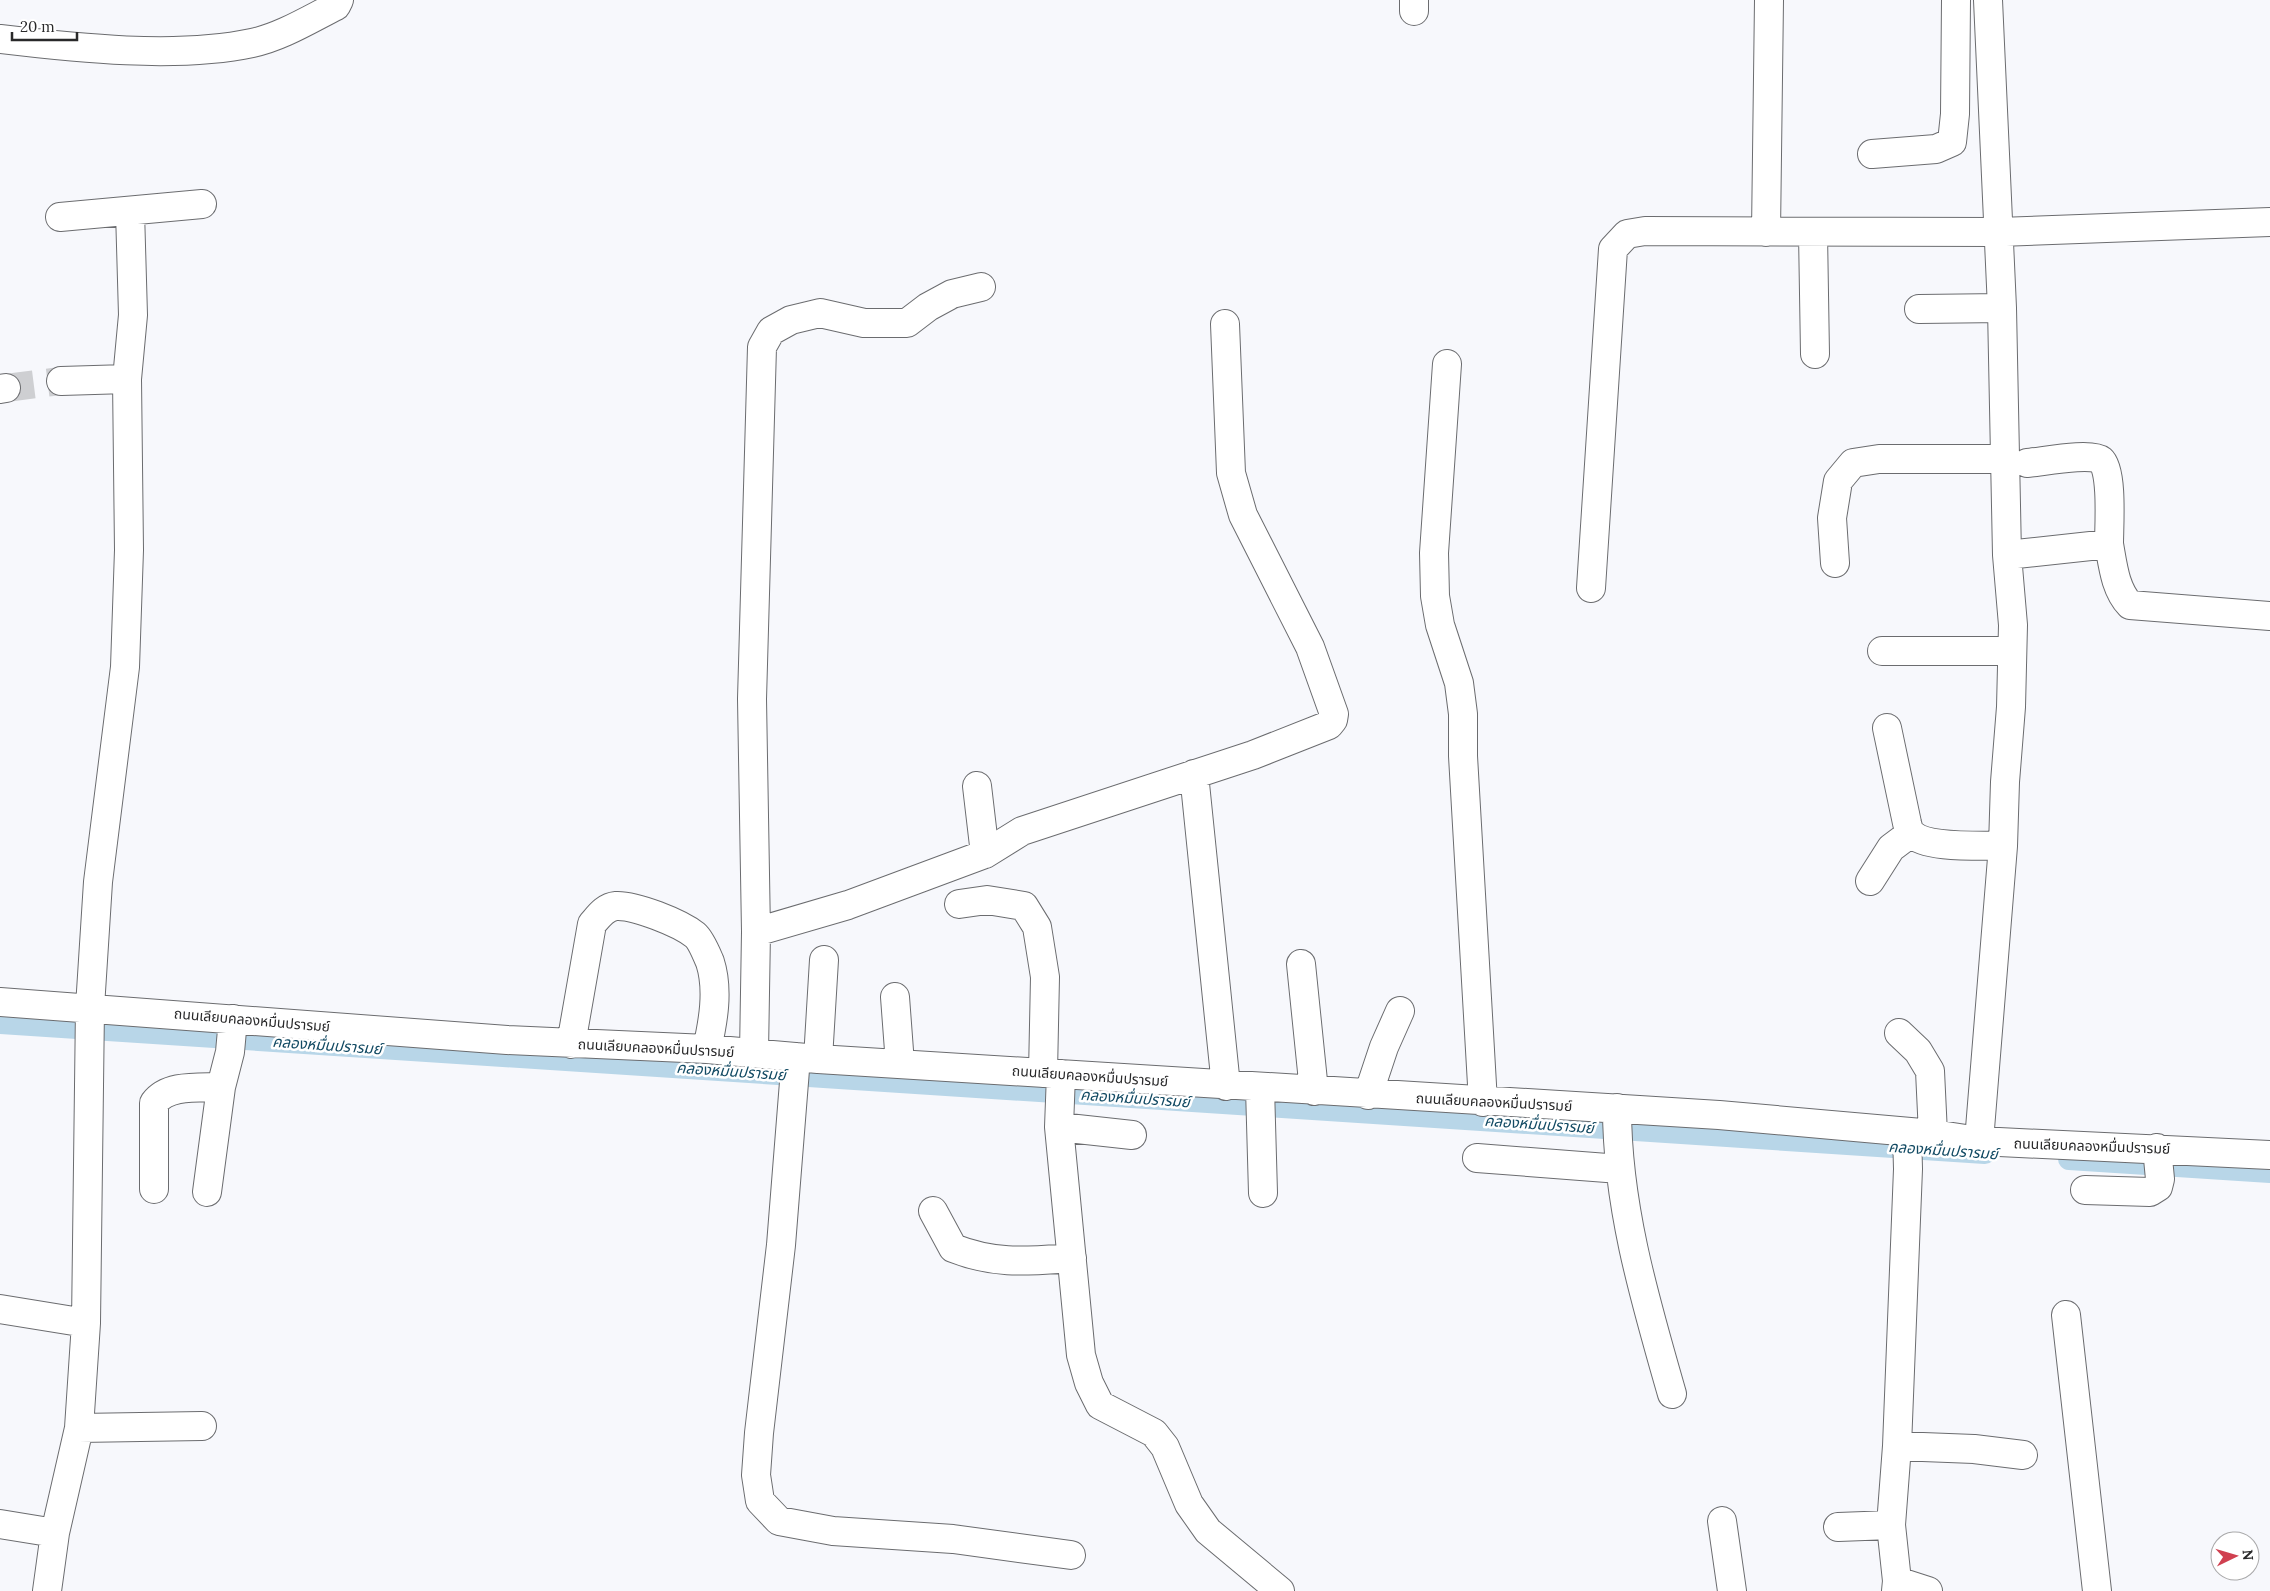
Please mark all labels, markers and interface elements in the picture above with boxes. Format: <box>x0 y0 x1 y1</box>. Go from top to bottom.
scale bar <box>12 10 78 42</box>
text: 20 m <box>20 17 55 36</box>
street label: ถนนเลียบคลองหมื่นปรารมย์ <box>173 1003 331 1036</box>
water label: คลองหมื่นปรารมย์ <box>272 1031 385 1059</box>
street label: ถนนเลียบคลองหมื่นปรารมย์ <box>577 1034 735 1061</box>
water label: คลองหมื่นปรารมย์ <box>676 1057 789 1085</box>
street label: ถนนเลียบคลองหมื่นปรารมย์ <box>1011 1061 1169 1090</box>
water label: คลองหมื่นปรารมย์ <box>1080 1084 1193 1112</box>
street label: ถนนเลียบคลองหมื่นปรารมย์ <box>1415 1088 1573 1115</box>
water label: คลองหมื่นปรารมย์ <box>1484 1110 1597 1138</box>
street label: ถนนเลียบคลองหมื่นปรารมย์ <box>2013 1133 2171 1158</box>
water label: คลองหมื่นปรารมย์ <box>1888 1136 2001 1164</box>
north arrow <box>2210 1531 2260 1581</box>
text: N <box>2239 1549 2257 1561</box>

